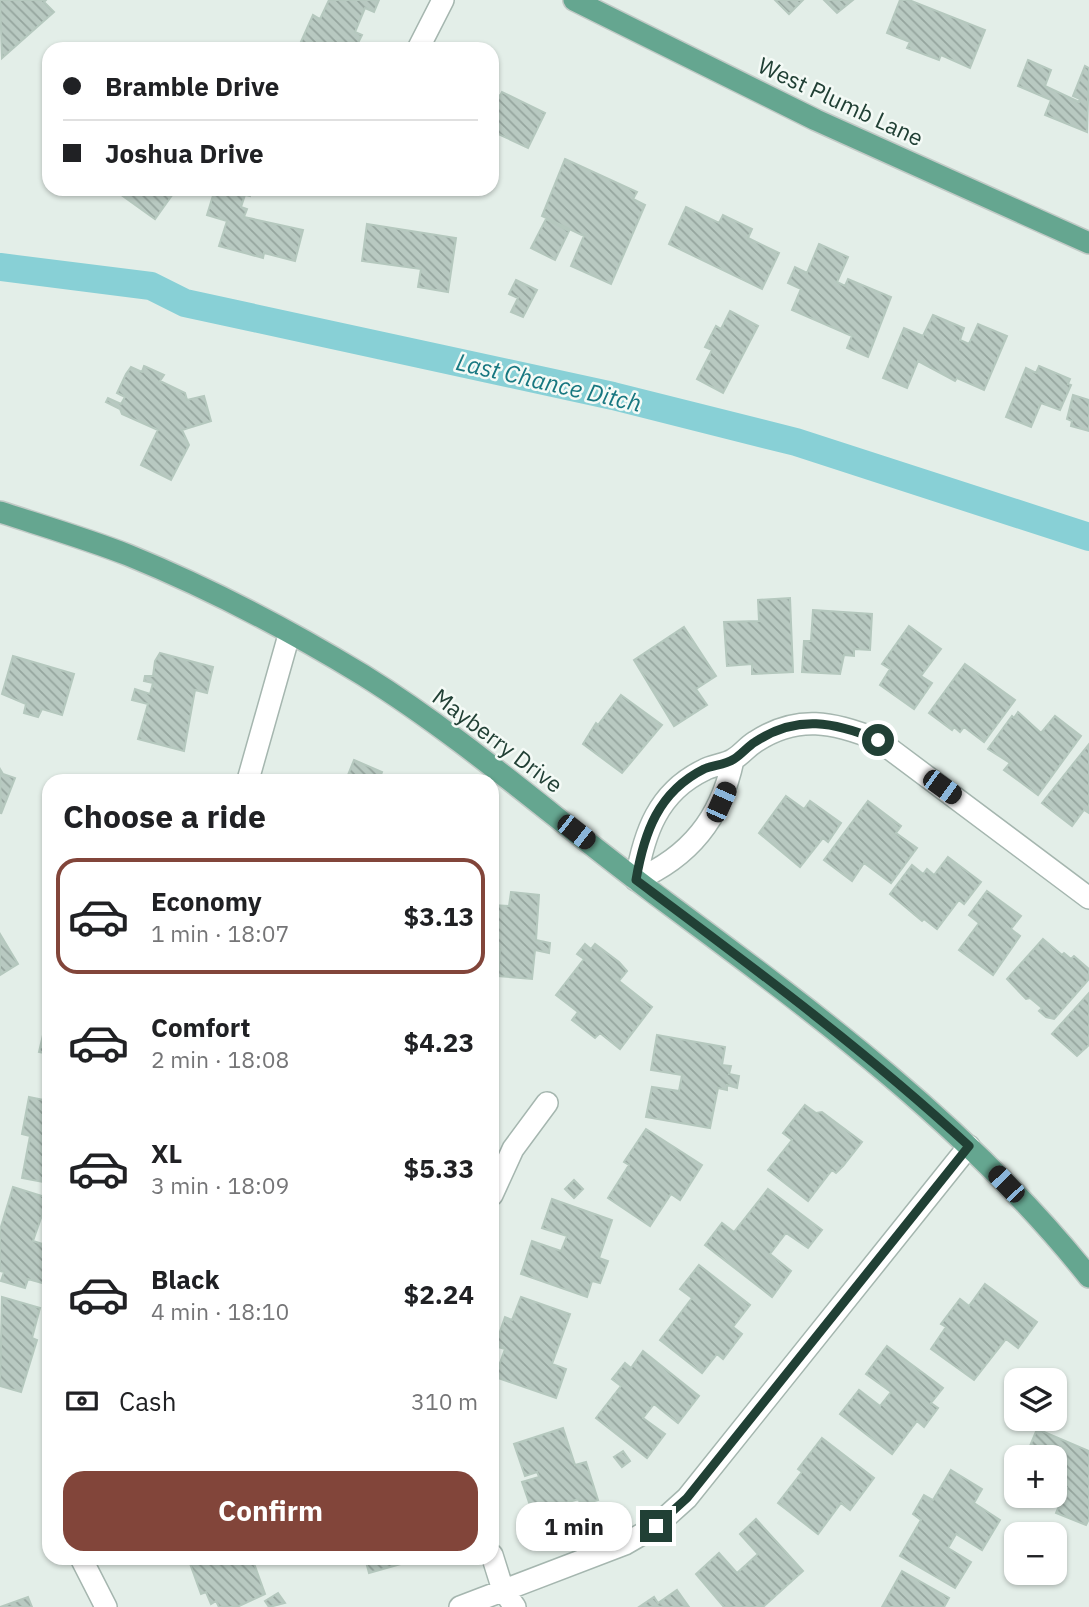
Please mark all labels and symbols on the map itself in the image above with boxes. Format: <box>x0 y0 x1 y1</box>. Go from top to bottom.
street label: West Plumb Lane <box>754 50 928 152</box>
water label: Last Chance Ditch <box>453 345 645 419</box>
street label: Mayberry Drive <box>427 681 569 799</box>
route start <box>862 724 894 756</box>
car <box>919 766 966 808</box>
car <box>703 779 740 825</box>
car <box>553 811 600 853</box>
car <box>984 1162 1029 1206</box>
callout: 1 min <box>516 1502 632 1550</box>
route end <box>640 1510 672 1542</box>

